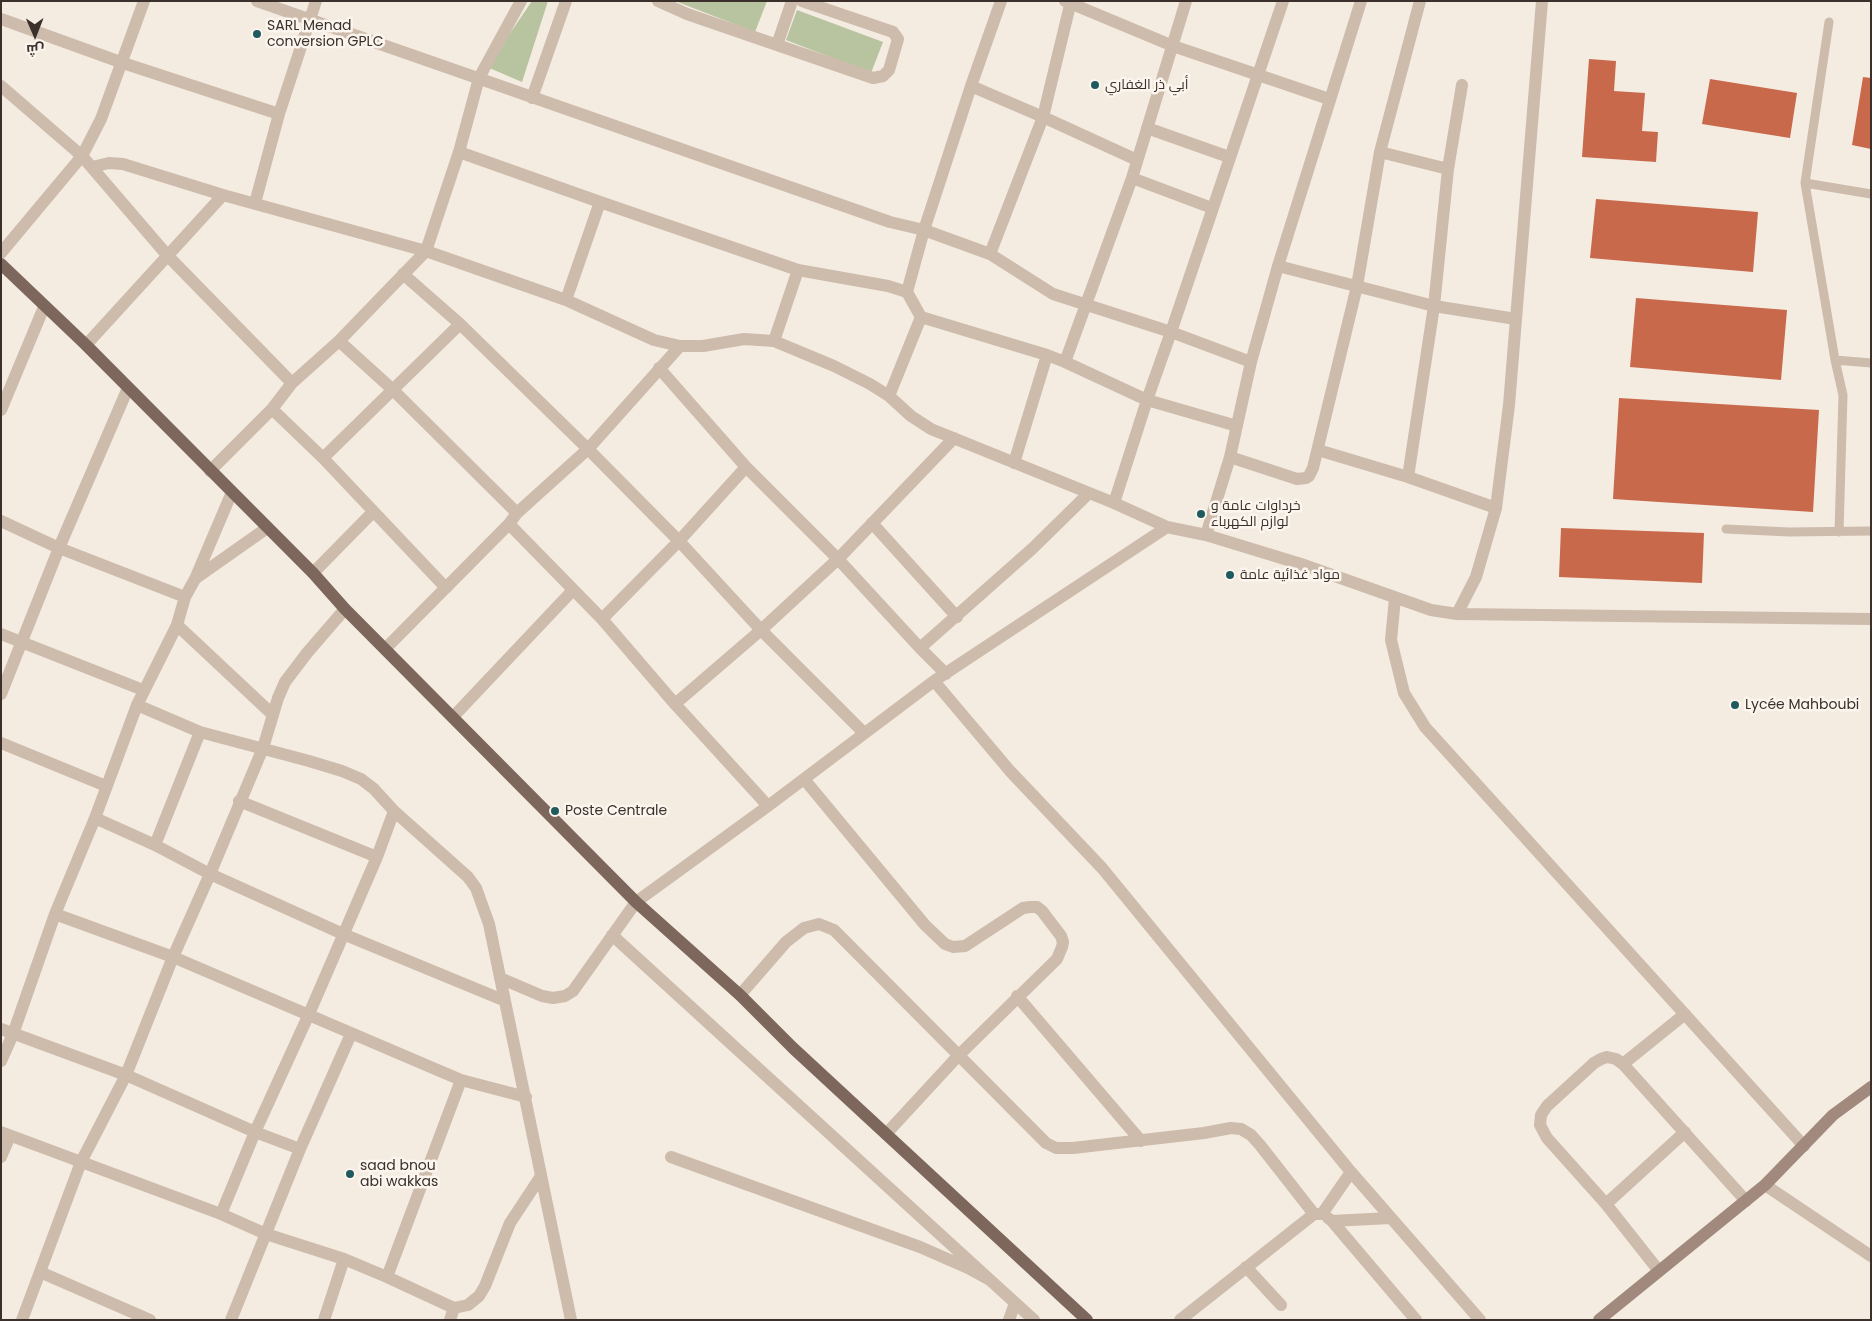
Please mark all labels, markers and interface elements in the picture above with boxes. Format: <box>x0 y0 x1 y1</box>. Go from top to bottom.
north arrow <box>10 10 60 60</box>
place label: SARL Menad conversion GPLC <box>267 18 383 50</box>
marker: SARL Menad conversion GPLC <box>251 28 263 40</box>
text: ش <box>26 40 44 60</box>
place label: أبي ذر الغفاري <box>1105 77 1189 93</box>
marker: أبي ذر الغفاري <box>1089 79 1101 91</box>
place label: خرداوات عامة و لوازم الكهرباء <box>1211 498 1301 530</box>
marker: خرداوات عامة و لوازم الكهرباء <box>1195 508 1207 520</box>
place label: مواد غذائية عامة <box>1240 567 1340 583</box>
marker: مواد غذائية عامة <box>1224 569 1236 581</box>
place label: Lycée Mahboubi <box>1745 697 1859 713</box>
marker: Lycée Mahboubi <box>1729 699 1741 711</box>
place label: Poste Centrale <box>565 803 667 819</box>
marker: Poste Centrale <box>549 805 561 817</box>
place label: saad bnou abi wakkas <box>360 1158 438 1190</box>
marker: saad bnou abi wakkas <box>344 1168 356 1180</box>

